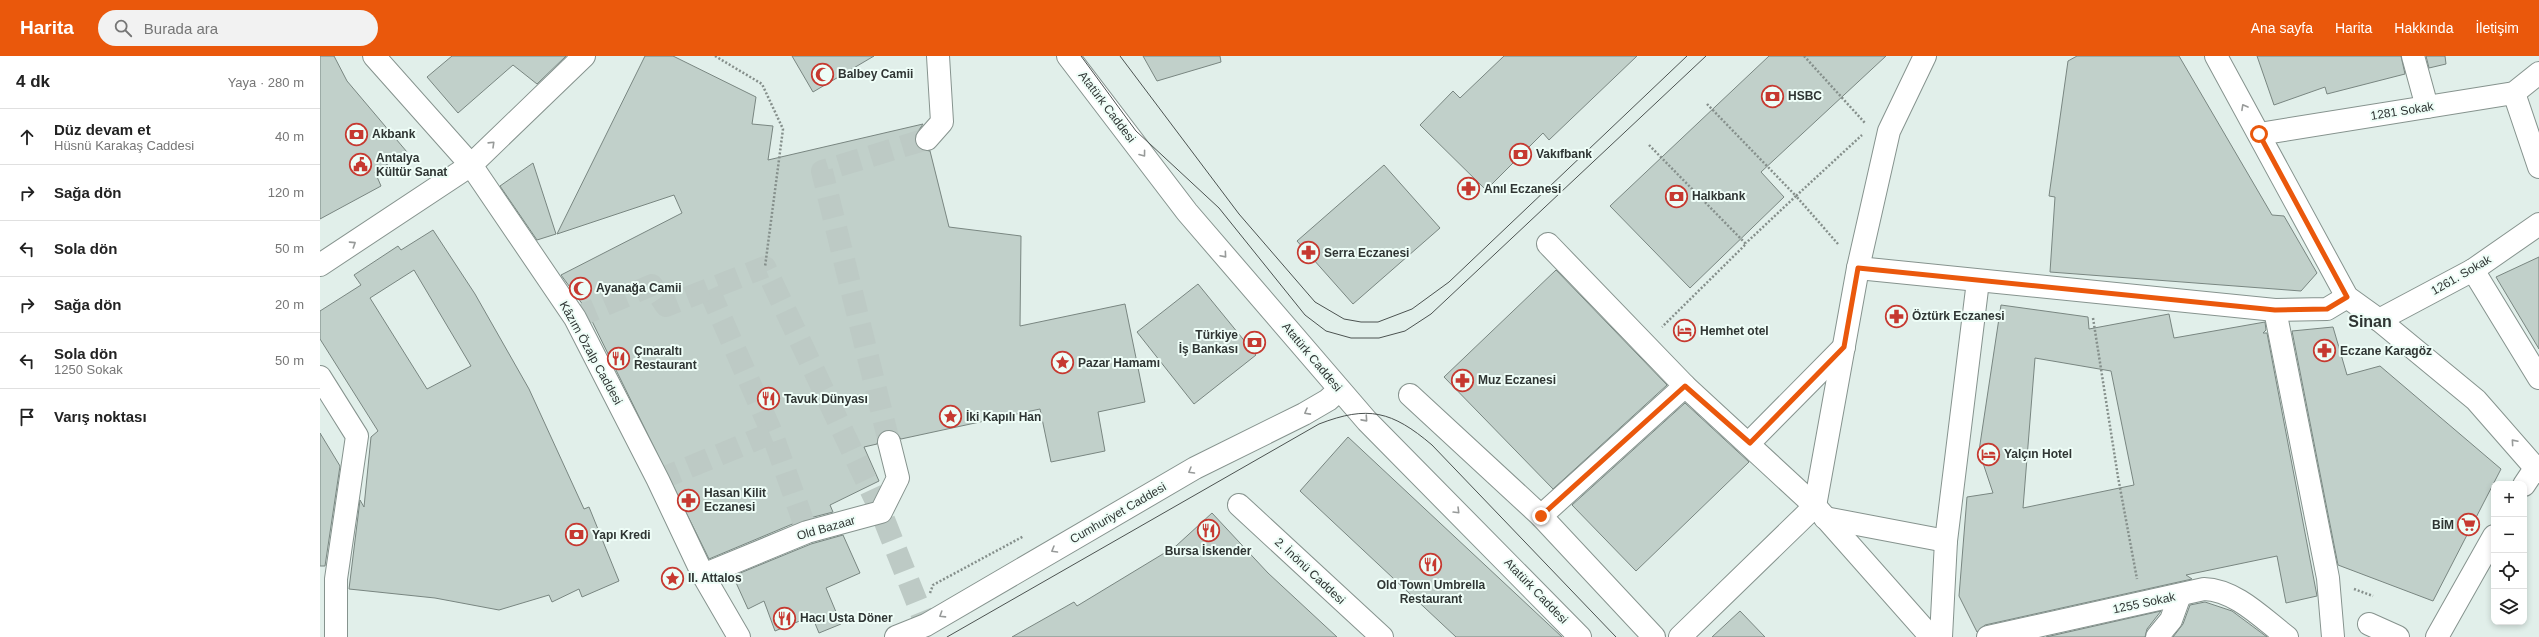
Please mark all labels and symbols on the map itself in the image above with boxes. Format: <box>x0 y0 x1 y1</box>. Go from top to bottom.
mosque icon: Balbey Camii <box>810 61 836 87</box>
place label: Balbey Camii <box>838 67 913 81</box>
street label: Atatürk Caddesi <box>1076 69 1138 145</box>
bank icon: HSBC <box>1760 83 1786 109</box>
place label: HSBC <box>1788 89 1822 103</box>
street label: 1281 Sokak <box>2370 99 2435 123</box>
one-way arrow <box>2242 104 2249 111</box>
bank icon: Akbank <box>344 121 370 147</box>
route start <box>2250 125 2268 143</box>
place label: Akbank <box>372 127 416 141</box>
bank icon: Vakıfbank <box>1507 141 1533 167</box>
one-way arrow <box>488 142 495 149</box>
place label: Vakıfbank <box>1536 147 1592 161</box>
one-way arrow <box>1138 149 1145 156</box>
place label: Antalya Kültür Sanat <box>376 151 447 179</box>
public building icon: Antalya Kültür Sanat <box>347 152 373 178</box>
pharmacy icon: Anıl Eczanesi <box>1456 176 1482 202</box>
place label: Anıl Eczanesi <box>1484 182 1561 196</box>
bank icon: Halkbank <box>1664 183 1690 209</box>
place label: Halkbank <box>1692 189 1746 203</box>
pharmacy icon: Serra Eczanesi <box>1295 240 1321 266</box>
one-way arrow <box>348 242 355 249</box>
place label: Serra Eczanesi <box>1324 246 1409 260</box>
one-way arrow <box>1220 250 1227 258</box>
street label: 1261. Sokak <box>2429 252 2494 298</box>
mosque icon: Ayanağa Camii <box>567 275 593 301</box>
place label: Ayanağa Camii <box>596 281 682 295</box>
street label: Kâzım Özalp Caddesi <box>557 299 625 407</box>
pharmacy icon: Öztürk Eczanesi <box>1884 303 1910 329</box>
place label: Öztürk Eczanesi <box>1912 308 2005 323</box>
district label: Sinan <box>2348 313 2392 330</box>
hotel icon: Hemhet otel <box>1671 318 1697 344</box>
street label: Atatürk Caddesi <box>1279 320 1345 394</box>
place label: Hemhet otel <box>1700 324 1769 338</box>
place label: Türkiye İş Bankası <box>1179 328 1238 356</box>
bank icon: Türkiye İş Bankası <box>1241 329 1267 355</box>
pharmacy icon: Eczane Karagöz <box>2311 338 2337 364</box>
place label: Çınaraltı Restaurant <box>634 344 697 372</box>
place label: Eczane Karagöz <box>2340 344 2432 358</box>
restaurant icon: Çınaraltı Restaurant <box>605 345 631 371</box>
place icon: Pazar Hamamı <box>1049 350 1075 376</box>
place label: Pazar Hamamı <box>1078 356 1160 370</box>
pharmacy icon: Muz Eczanesi <box>1450 367 1476 393</box>
place label: Muz Eczanesi <box>1478 373 1556 387</box>
restaurant icon: Tavuk Dünyası <box>756 386 782 412</box>
place label: Tavuk Dünyası <box>784 392 868 406</box>
place icon: İki Kapılı Han <box>938 404 964 430</box>
one-way arrow <box>1304 407 1311 414</box>
place label: İki Kapılı Han <box>966 409 1041 424</box>
one-way arrow <box>1361 415 1368 422</box>
one-way arrow <box>2511 440 2518 447</box>
hotel icon: Yalçın Hotel <box>1975 441 2001 467</box>
place label: Yalçın Hotel <box>2004 447 2072 461</box>
one-way arrow <box>1188 466 1195 473</box>
street label: Cumhuriyet Caddesi <box>1067 480 1169 546</box>
place label: Hasan Kilit Eczanesi <box>704 486 766 514</box>
pharmacy icon: Hasan Kilit Eczanesi <box>676 487 702 513</box>
one-way arrow <box>1452 506 1460 514</box>
route end <box>1532 507 1550 525</box>
supermarket icon: BİM <box>2456 512 2482 538</box>
street label: Old Bazaar <box>795 513 857 543</box>
restaurant icon: Bursa İskender <box>1195 517 1221 543</box>
place label: BİM <box>2432 517 2454 532</box>
bank icon: Yapı Kredi <box>563 522 589 548</box>
place label: Yapı Kredi <box>592 528 651 542</box>
street label: 2. İnönü Caddesi <box>1272 535 1348 607</box>
place label: Bursa İskender <box>1165 543 1252 558</box>
one-way arrow <box>1051 546 1058 553</box>
restaurant icon: Old Town Umbrella Restaurant <box>1418 551 1444 577</box>
street label: Atatürk Caddesi <box>1501 555 1571 627</box>
place icon: II. Attalos <box>660 565 686 591</box>
place label: II. Attalos <box>688 571 742 585</box>
place label: Old Town Umbrella Restaurant <box>1377 578 1486 606</box>
street label: 1255 Sokak <box>2112 589 2177 616</box>
restaurant icon: Hacı Usta Döner <box>772 605 798 631</box>
place label: Hacı Usta Döner <box>800 611 893 625</box>
one-way arrow <box>939 611 946 618</box>

